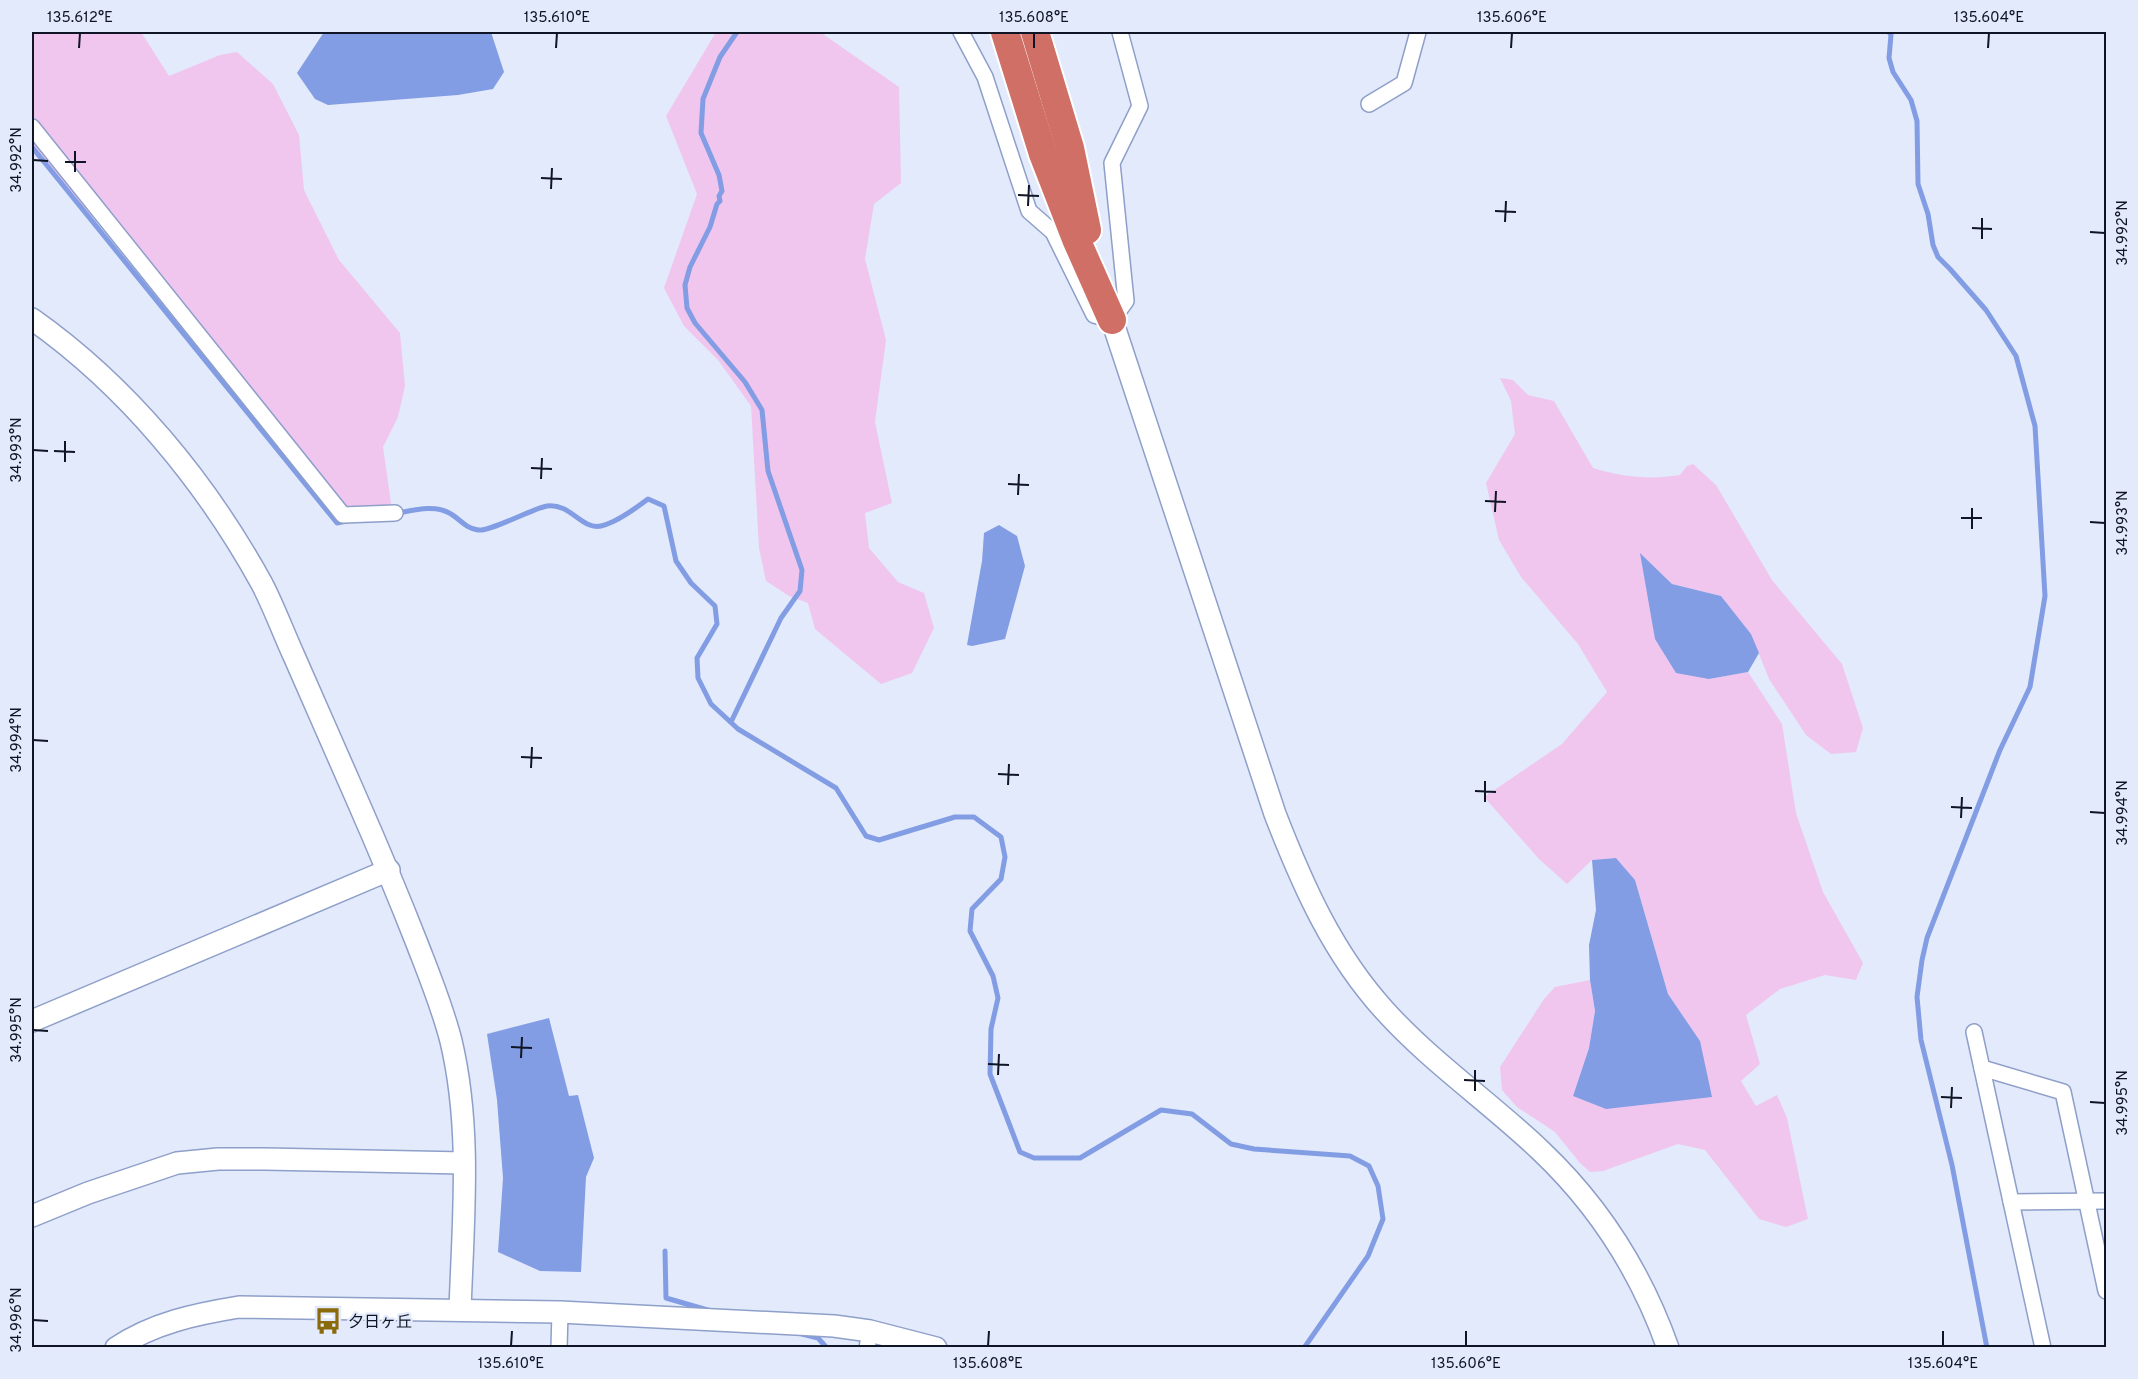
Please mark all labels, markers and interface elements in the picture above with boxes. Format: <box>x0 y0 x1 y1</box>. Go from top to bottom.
text: 135.612°E <box>47 9 113 28</box>
text: 135.610°E <box>524 9 590 28</box>
text: 135.608°E <box>999 9 1069 28</box>
text: 135.606°E <box>1477 9 1547 28</box>
text: 135.604°E <box>1954 9 2024 28</box>
text: 34.992°N <box>8 127 27 193</box>
text: 34.992°N <box>2114 200 2133 266</box>
text: 34.993°N <box>8 417 27 483</box>
text: 34.993°N <box>2114 490 2133 556</box>
text: 34.994°N <box>8 707 27 773</box>
text: 34.994°N <box>2114 780 2133 846</box>
text: 34.995°N <box>8 997 27 1063</box>
text: 34.995°N <box>2114 1070 2133 1136</box>
text: 34.996°N <box>8 1287 27 1353</box>
bus stop icon: 夕日ヶ丘 <box>313 1306 343 1336</box>
place label: 夕日ヶ丘 <box>348 1313 412 1333</box>
text: 135.610°E <box>478 1355 544 1374</box>
text: 135.608°E <box>953 1355 1023 1374</box>
text: 135.606°E <box>1431 1355 1501 1374</box>
text: 135.604°E <box>1908 1355 1978 1374</box>

